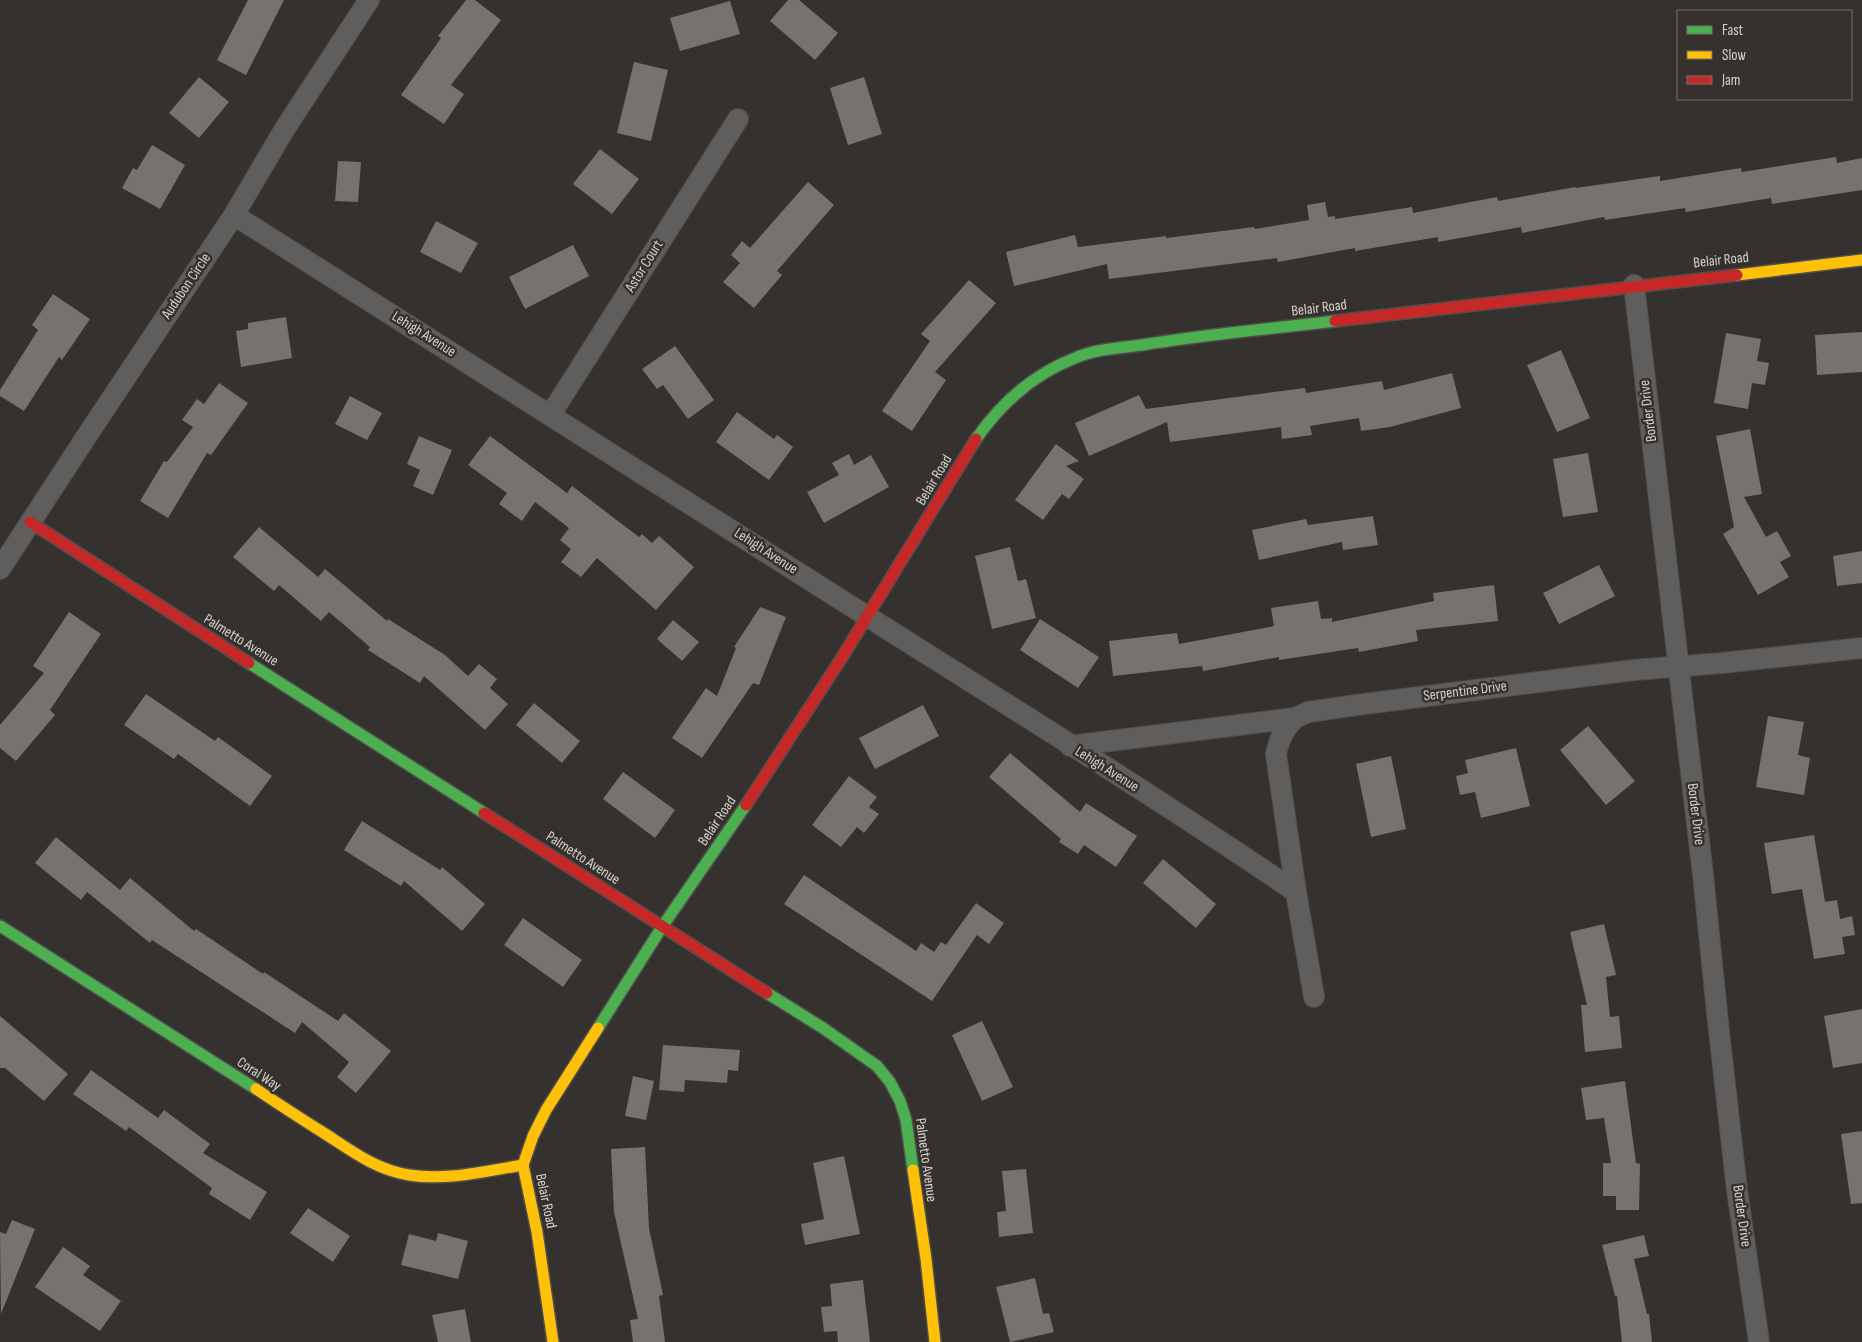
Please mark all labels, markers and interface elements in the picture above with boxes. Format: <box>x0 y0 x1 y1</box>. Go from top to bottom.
legend <box>1677 10 1852 100</box>
text: Fast <box>1722 21 1744 40</box>
text: Slow <box>1722 46 1746 65</box>
text: Jam <box>1721 71 1740 90</box>
street label: Astor Court <box>620 236 668 296</box>
street label: Belair Road <box>1692 248 1750 272</box>
street label: Audubon Circle <box>156 249 215 323</box>
street label: Belair Road <box>1290 295 1348 321</box>
street label: Lehigh Avenue <box>388 307 460 361</box>
street label: Border Drive <box>1635 379 1661 443</box>
street label: Belair Road <box>912 451 956 509</box>
street label: Lehigh Avenue <box>731 523 801 579</box>
street label: Palmetto Avenue <box>200 610 282 670</box>
street label: Serpentine Drive <box>1422 676 1508 706</box>
street label: Lehigh Avenue <box>1071 742 1143 796</box>
street label: Border Drive <box>1683 782 1709 846</box>
street label: Belair Road <box>694 793 740 849</box>
street label: Palmetto Avenue <box>542 827 624 889</box>
street label: Coral Way <box>233 1053 285 1095</box>
street label: Palmetto Avenue <box>911 1117 941 1203</box>
street label: Belair Road <box>531 1172 561 1230</box>
street label: Border Drive <box>1728 1184 1756 1248</box>

